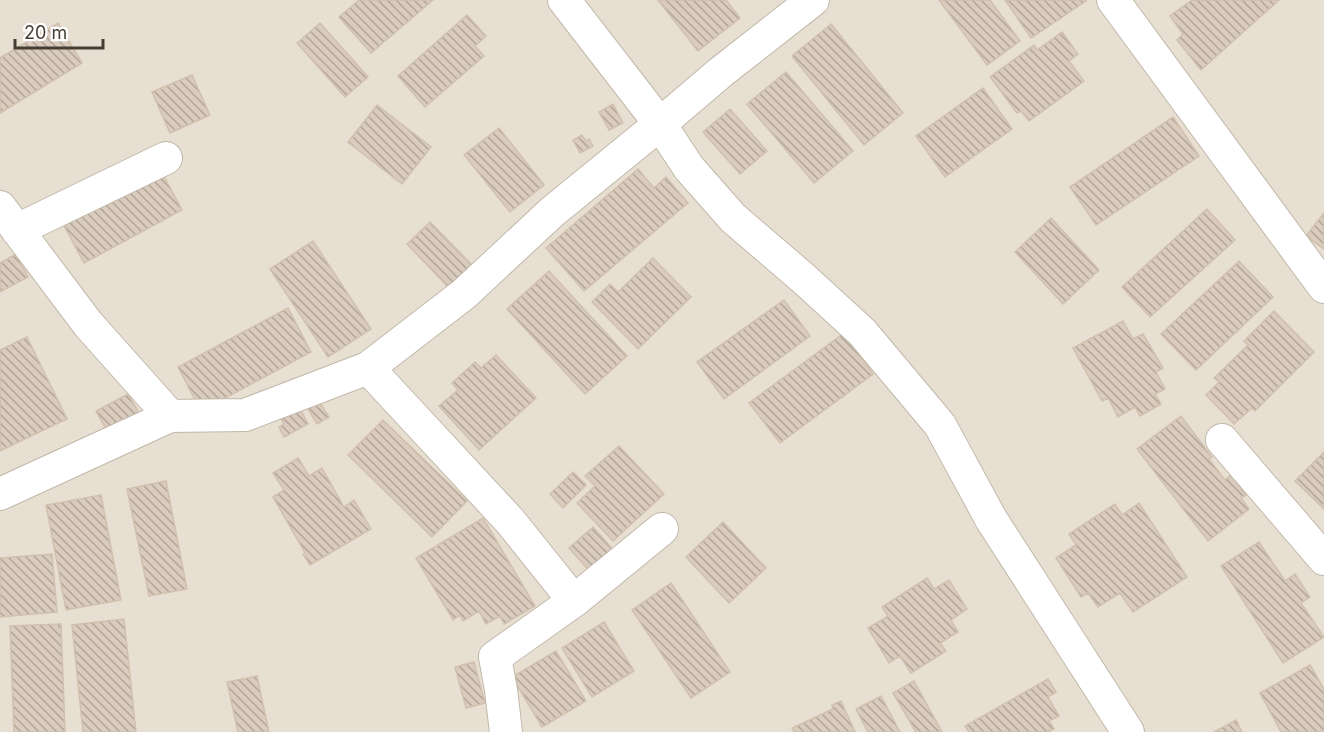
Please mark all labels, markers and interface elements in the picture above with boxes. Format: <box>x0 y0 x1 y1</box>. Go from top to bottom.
scale bar <box>15 12 104 50</box>
text: 20 m <box>24 22 67 43</box>

